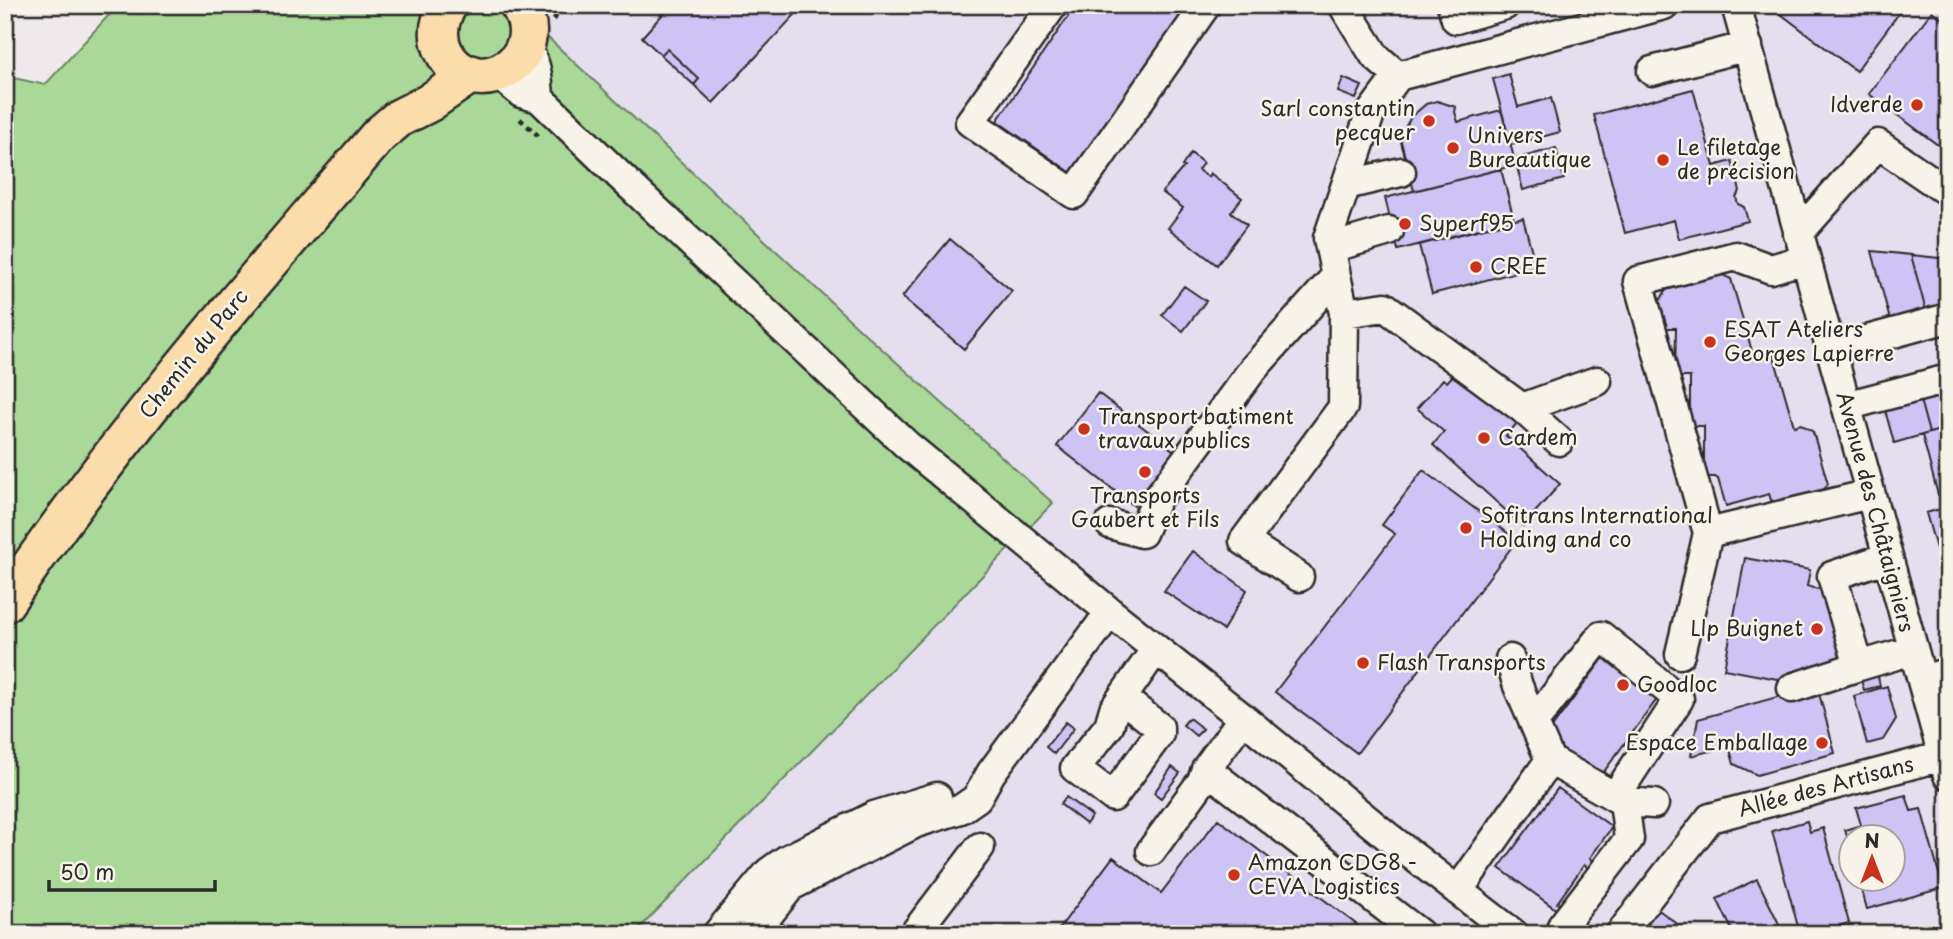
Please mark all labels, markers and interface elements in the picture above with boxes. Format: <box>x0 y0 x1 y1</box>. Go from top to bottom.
place label: Idverde <box>1830 87 1903 119</box>
place label: Sarl constantin pecquer <box>1260 91 1415 147</box>
marker: Idverde <box>1909 97 1925 113</box>
marker: Sarl constantin pecquer <box>1421 113 1437 129</box>
place label: Univers Bureautique <box>1467 118 1591 174</box>
place label: Le filetage de précision <box>1677 130 1795 186</box>
marker: Univers Bureautique <box>1445 140 1461 156</box>
marker: Le filetage de précision <box>1655 152 1671 168</box>
place label: Syperf95 <box>1419 206 1514 238</box>
marker: Syperf95 <box>1397 216 1413 232</box>
place label: CREE <box>1490 249 1548 281</box>
marker: CREE <box>1468 259 1484 275</box>
street label: Chemin du Parc <box>130 281 255 425</box>
place label: ESAT Ateliers Georges Lapierre <box>1724 312 1894 368</box>
marker: ESAT Ateliers Georges Lapierre <box>1702 334 1718 350</box>
street label: Avenue des Châtaigniers <box>1829 388 1924 635</box>
place label: Transport batiment travaux publics <box>1098 399 1294 455</box>
place label: Cardem <box>1498 420 1578 452</box>
marker: Transport batiment travaux publics <box>1076 421 1092 437</box>
marker: Cardem <box>1476 430 1492 446</box>
marker: Transports Gaubert et Fils <box>1137 464 1153 480</box>
place label: Transports Gaubert et Fils <box>1071 478 1219 534</box>
place label: Sofitrans International Holding and co <box>1480 498 1713 554</box>
marker: Sofitrans International Holding and co <box>1458 520 1474 536</box>
place label: Llp Buignet <box>1690 611 1803 643</box>
marker: Llp Buignet <box>1809 621 1825 637</box>
place label: Flash Transports <box>1377 645 1546 677</box>
marker: Flash Transports <box>1355 655 1371 671</box>
place label: Goodloc <box>1637 667 1717 699</box>
marker: Goodloc <box>1615 677 1631 693</box>
place label: Espace Emballage <box>1625 725 1808 757</box>
marker: Espace Emballage <box>1814 735 1830 751</box>
street label: Allée des Artisans <box>1734 746 1917 824</box>
north arrow <box>1838 824 1908 894</box>
text: N <box>1864 826 1880 854</box>
place label: Amazon CDG8 - CEVA Logistics <box>1248 845 1417 901</box>
scale bar <box>49 848 215 892</box>
text: 50 m <box>60 855 114 887</box>
marker: Amazon CDG8 - CEVA Logistics <box>1226 867 1242 883</box>

